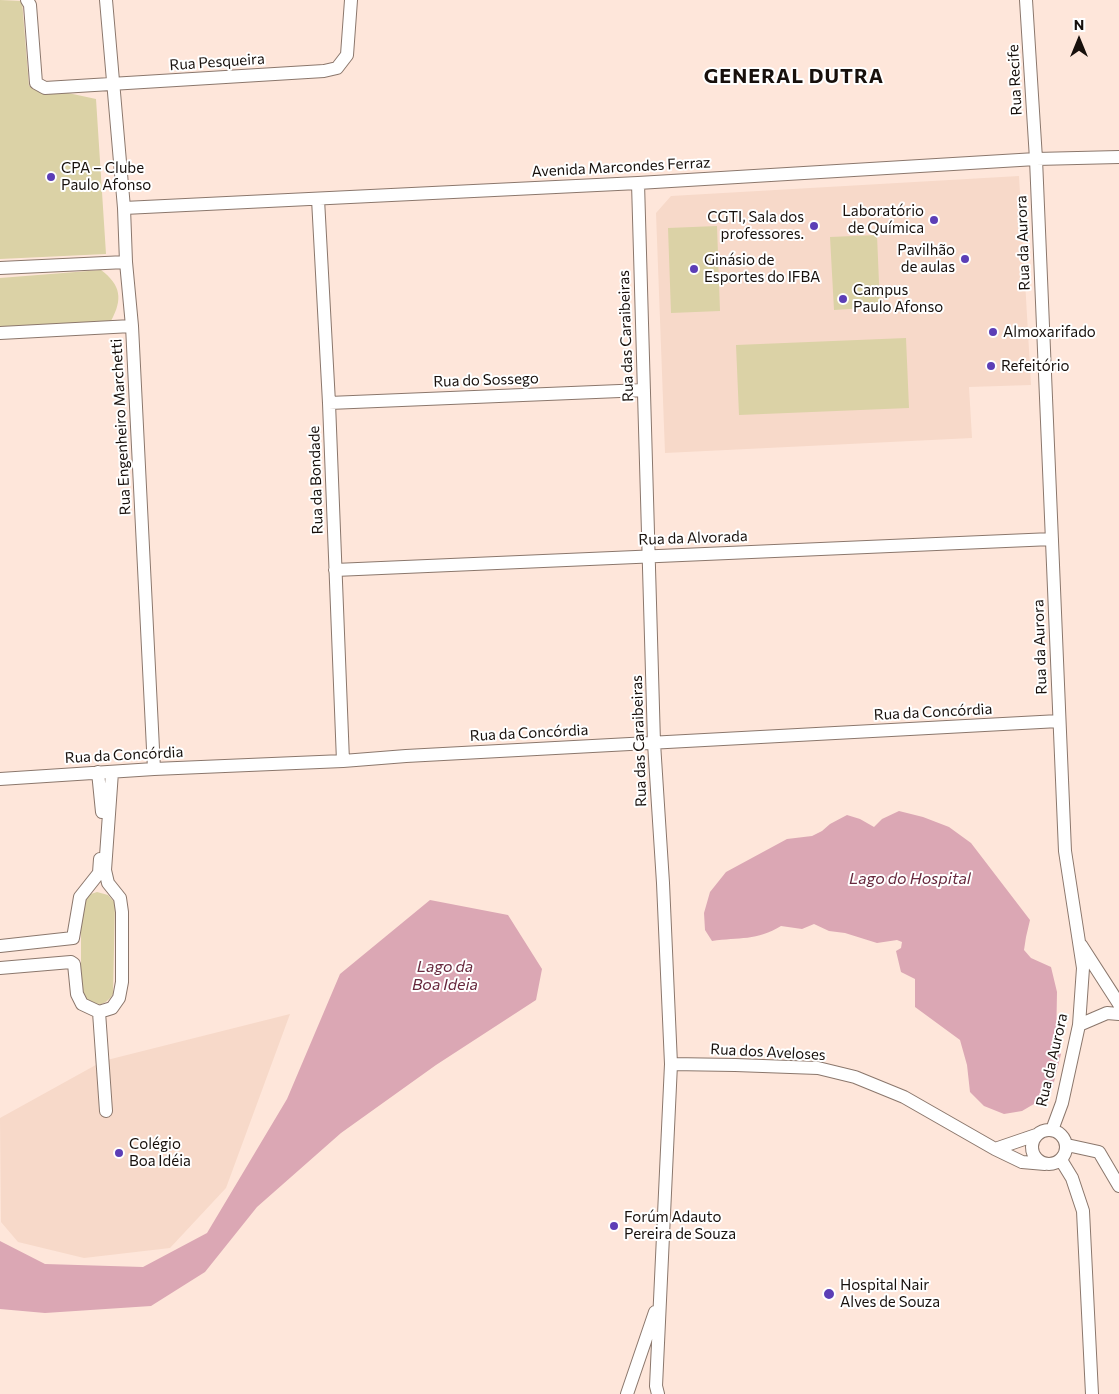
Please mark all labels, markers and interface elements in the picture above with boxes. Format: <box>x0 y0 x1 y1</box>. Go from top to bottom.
north arrow <box>1054 15 1104 65</box>
text: N <box>1074 16 1084 33</box>
street label: Rua Recife <box>1004 44 1026 116</box>
street label: Rua Pesqueira <box>169 50 265 74</box>
district label: GENERAL DUTRA <box>702 64 886 88</box>
street label: Avenida Marcondes Ferraz <box>531 153 711 181</box>
place label: CPA – Clube Paulo Afonso <box>61 159 151 194</box>
marker: CPA – Clube Paulo Afonso <box>45 171 57 183</box>
street label: Rua da Aurora <box>1012 195 1034 291</box>
place label: Laboratório de Química <box>842 202 924 237</box>
place label: CGTI, Sala dos professores. <box>707 208 804 243</box>
marker: Laboratório de Química <box>928 214 940 226</box>
marker: CGTI, Sala dos professores. <box>808 220 820 232</box>
place label: Pavilhão de aulas <box>897 241 955 276</box>
place label: Ginásio de Esportes do IFBA <box>704 251 820 286</box>
marker: Pavilhão de aulas <box>959 253 971 265</box>
marker: Ginásio de Esportes do IFBA <box>688 263 700 275</box>
street label: Rua das Caraibeiras <box>615 270 637 402</box>
place label: Campus Paulo Afonso <box>853 281 943 316</box>
marker: Campus Paulo Afonso <box>837 293 849 305</box>
place label: Almoxarifado <box>1003 323 1096 341</box>
marker: Almoxarifado <box>987 326 999 338</box>
street label: Rua Engenheiro Marchetti <box>107 338 135 516</box>
place label: Refeitório <box>1001 357 1070 375</box>
marker: Refeitório <box>985 360 997 372</box>
street label: Rua do Sossego <box>433 369 539 391</box>
street label: Rua da Bondade <box>305 425 327 535</box>
street label: Rua da Alvorada <box>638 527 748 549</box>
street label: Rua da Aurora <box>1029 599 1051 695</box>
street label: Rua das Caraibeiras <box>628 675 650 807</box>
street label: Rua da Concórdia <box>873 700 993 724</box>
street label: Rua da Concórdia <box>469 721 589 745</box>
street label: Rua da Concórdia <box>64 743 184 767</box>
water label: Lago do Hospital <box>849 869 971 889</box>
water label: Lago da Boa Ideia <box>412 957 478 995</box>
street label: Rua da Aurora <box>1033 1011 1071 1109</box>
street label: Rua dos Aveloses <box>710 1040 826 1064</box>
place label: Colégio Boa Idéia <box>129 1135 191 1170</box>
marker: Colégio Boa Idéia <box>113 1147 125 1159</box>
place label: Forúm Adauto Pereira de Souza <box>624 1208 736 1243</box>
marker: Forúm Adauto Pereira de Souza <box>608 1220 620 1232</box>
place label: Hospital Nair Alves de Souza <box>840 1276 940 1311</box>
marker: Hospital Nair Alves de Souza <box>822 1287 836 1301</box>

